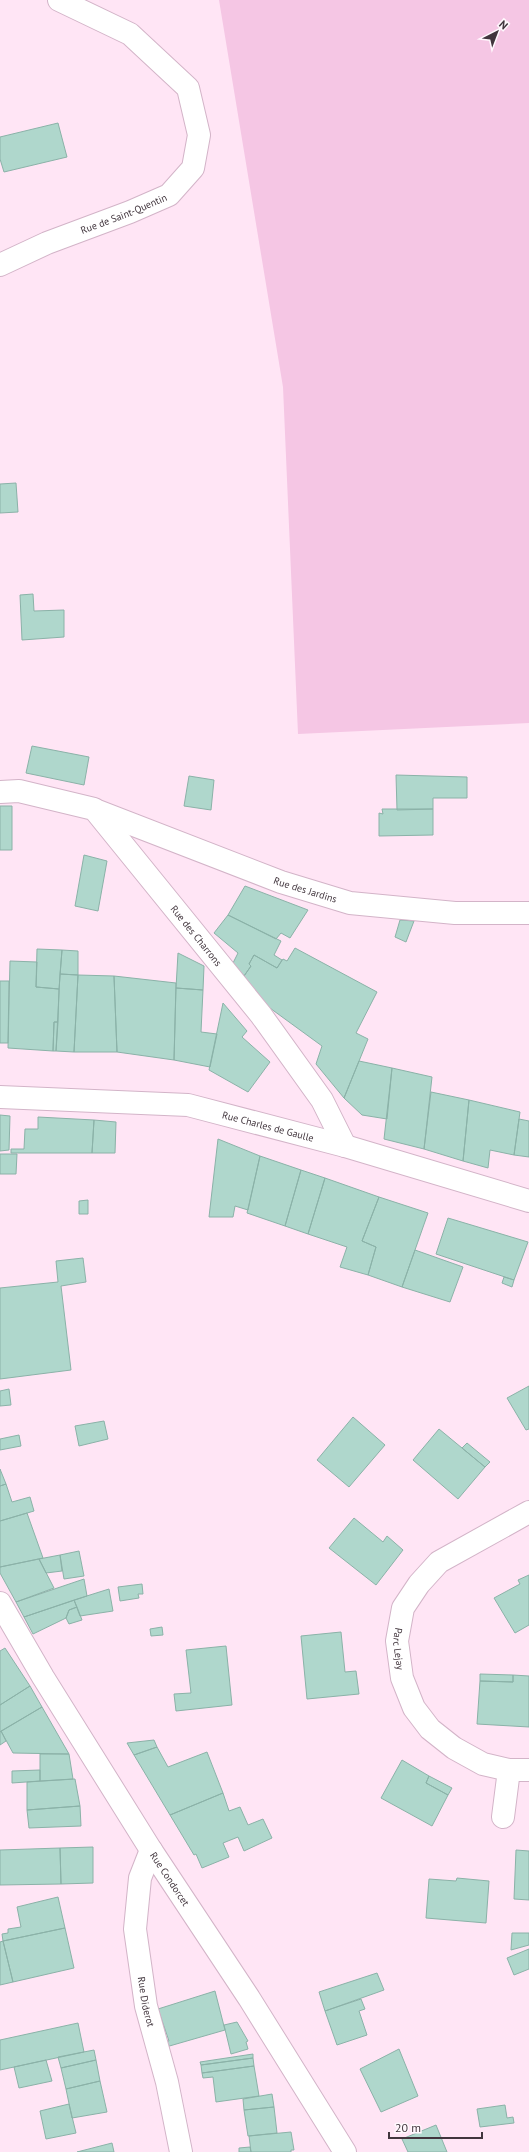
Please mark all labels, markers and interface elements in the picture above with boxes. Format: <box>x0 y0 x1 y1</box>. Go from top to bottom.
north arrow <box>477 12 517 52</box>
text: N <box>496 17 511 32</box>
street label: Rue de Saint-Quentin <box>79 190 169 236</box>
street label: Rue des Jardins <box>272 873 339 905</box>
street label: Rue des Charrons <box>168 902 225 969</box>
street label: Rue Charles de Gaulle <box>221 1108 315 1144</box>
street label: Parc Lejay <box>390 1627 407 1671</box>
street label: Rue Condorcet <box>147 1849 193 1909</box>
street label: Rue Diderot <box>135 1976 158 2029</box>
scale bar <box>389 2114 482 2140</box>
text: 20 m <box>395 2120 421 2135</box>

